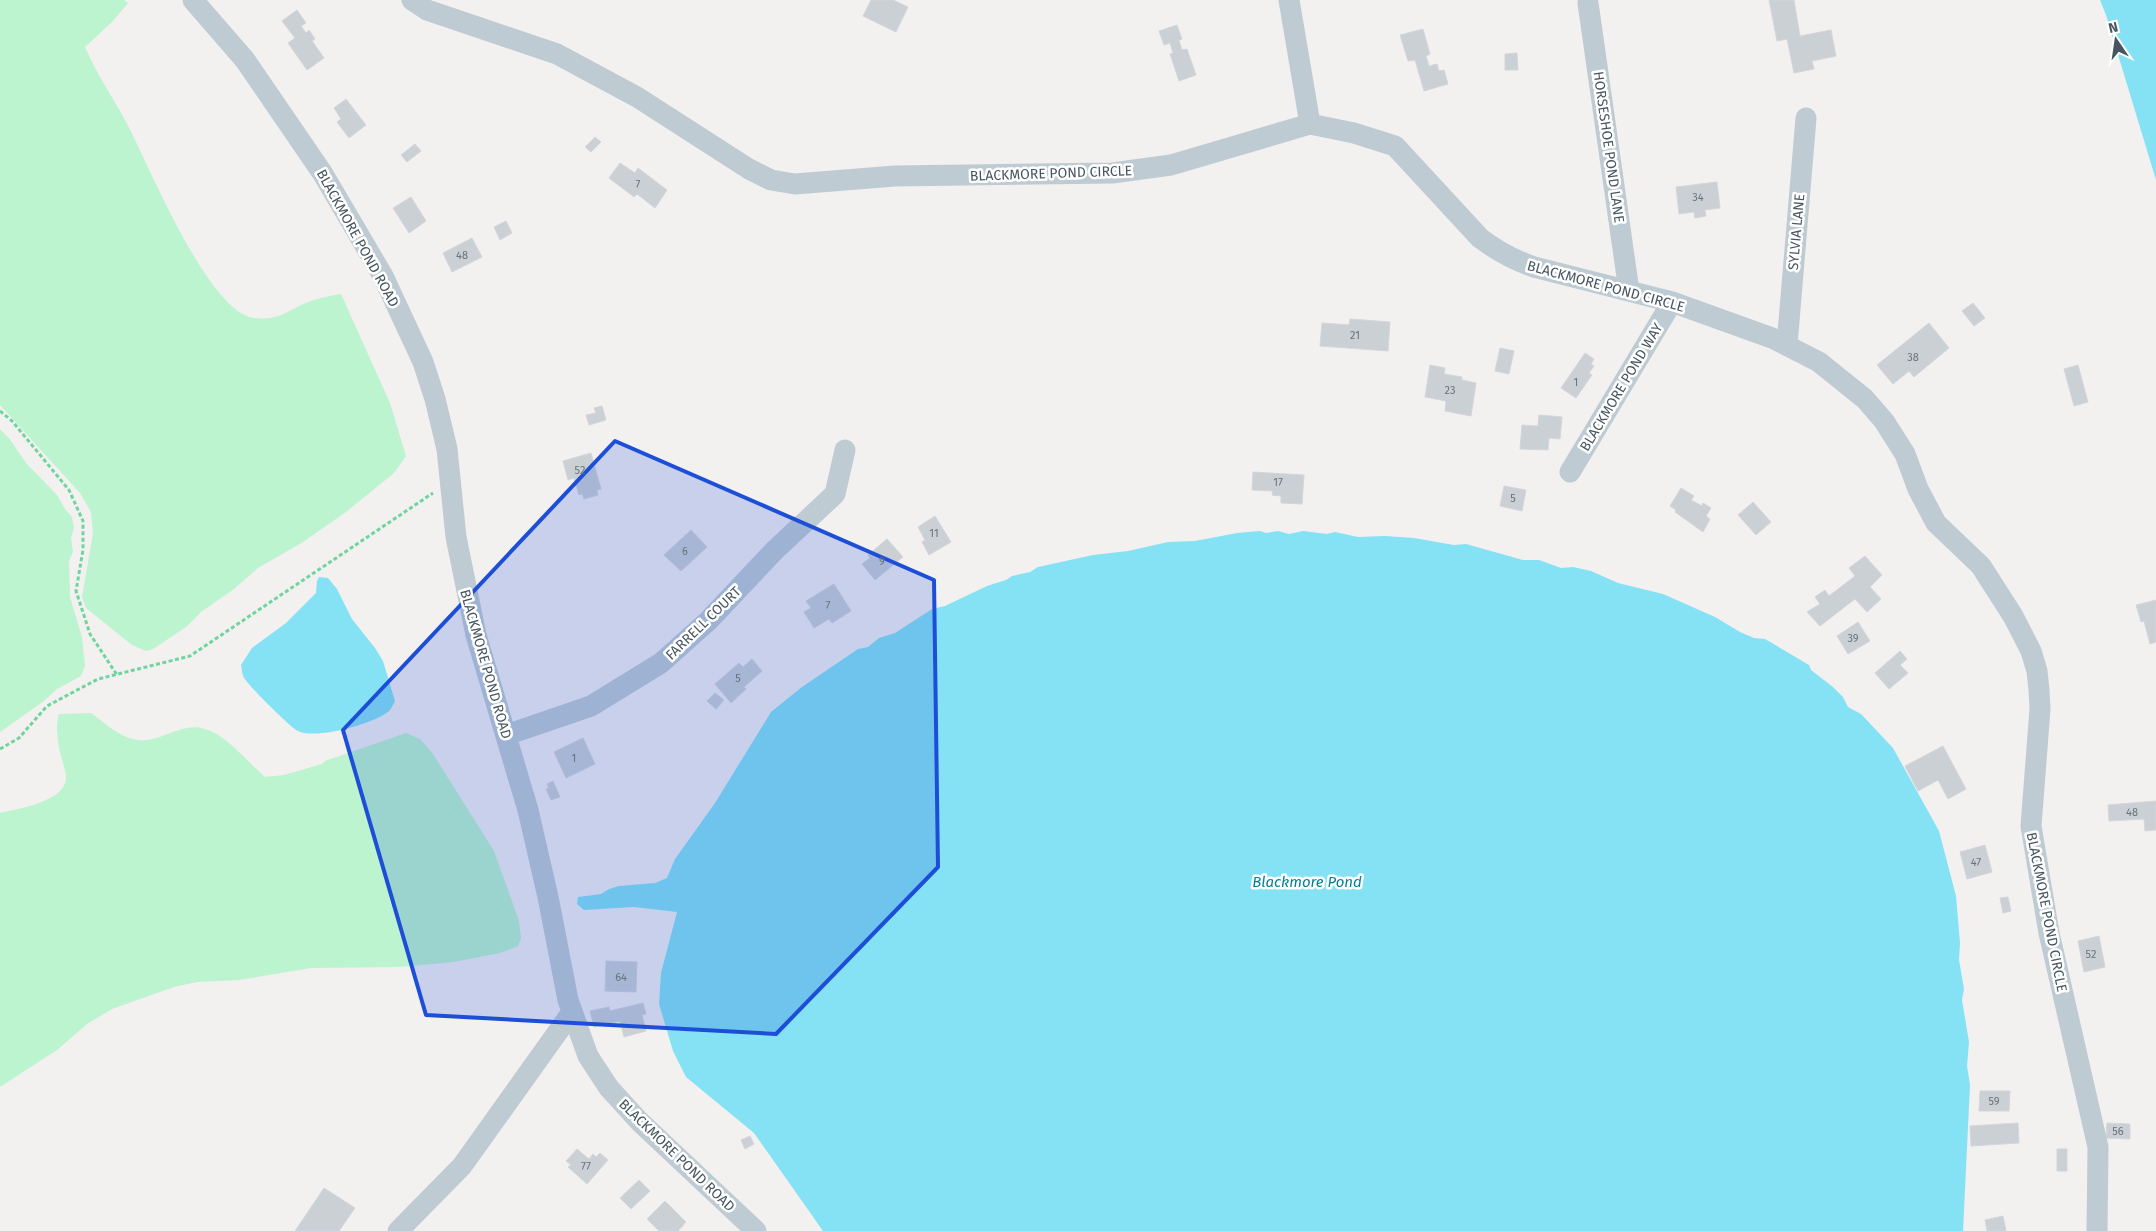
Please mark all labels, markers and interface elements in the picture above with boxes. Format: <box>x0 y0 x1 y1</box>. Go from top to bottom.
north arrow <box>2091 15 2141 65</box>
text: N <box>2107 18 2120 37</box>
street label: HORSESHOE POND LANE <box>1589 70 1628 224</box>
street label: BLACKMORE POND CIRCLE <box>970 162 1132 185</box>
street label: BLACKMORE POND ROAD <box>313 167 402 310</box>
house number: 7 <box>636 178 641 191</box>
house number: 34 <box>1692 191 1704 204</box>
street label: SYLVIA LANE <box>1785 193 1808 271</box>
house number: 48 <box>456 249 468 262</box>
street label: BLACKMORE POND CIRCLE <box>1525 257 1686 316</box>
street label: BLACKMORE POND WAY <box>1576 320 1667 454</box>
house number: 21 <box>1350 329 1360 342</box>
house number: 38 <box>1907 351 1919 364</box>
house number: 1 <box>1574 376 1578 389</box>
house number: 23 <box>1445 384 1455 397</box>
house number: 52 <box>575 464 585 477</box>
house number: 17 <box>1273 476 1283 489</box>
house number: 5 <box>1510 492 1516 505</box>
house number: 11 <box>929 527 939 540</box>
house number: 6 <box>682 545 688 558</box>
house number: 9 <box>879 555 885 568</box>
street label: FARRELL COURT <box>662 583 745 664</box>
street label: BLACKMORE POND ROAD <box>456 587 515 741</box>
house number: 7 <box>826 599 831 612</box>
house number: 39 <box>1847 632 1859 645</box>
house number: 5 <box>735 672 741 685</box>
house number: 1 <box>572 752 576 765</box>
house number: 48 <box>2126 806 2138 819</box>
street label: BLACKMORE POND CIRCLE <box>2023 831 2070 993</box>
house number: 47 <box>1971 856 1981 869</box>
water label: Blackmore Pond <box>1252 873 1362 891</box>
house number: 52 <box>2086 948 2096 961</box>
house number: 64 <box>615 971 627 984</box>
house number: 59 <box>1988 1095 2000 1108</box>
street label: BLACKMORE POND ROAD <box>615 1096 738 1215</box>
house number: 56 <box>2112 1125 2124 1138</box>
house number: 77 <box>581 1160 591 1173</box>

